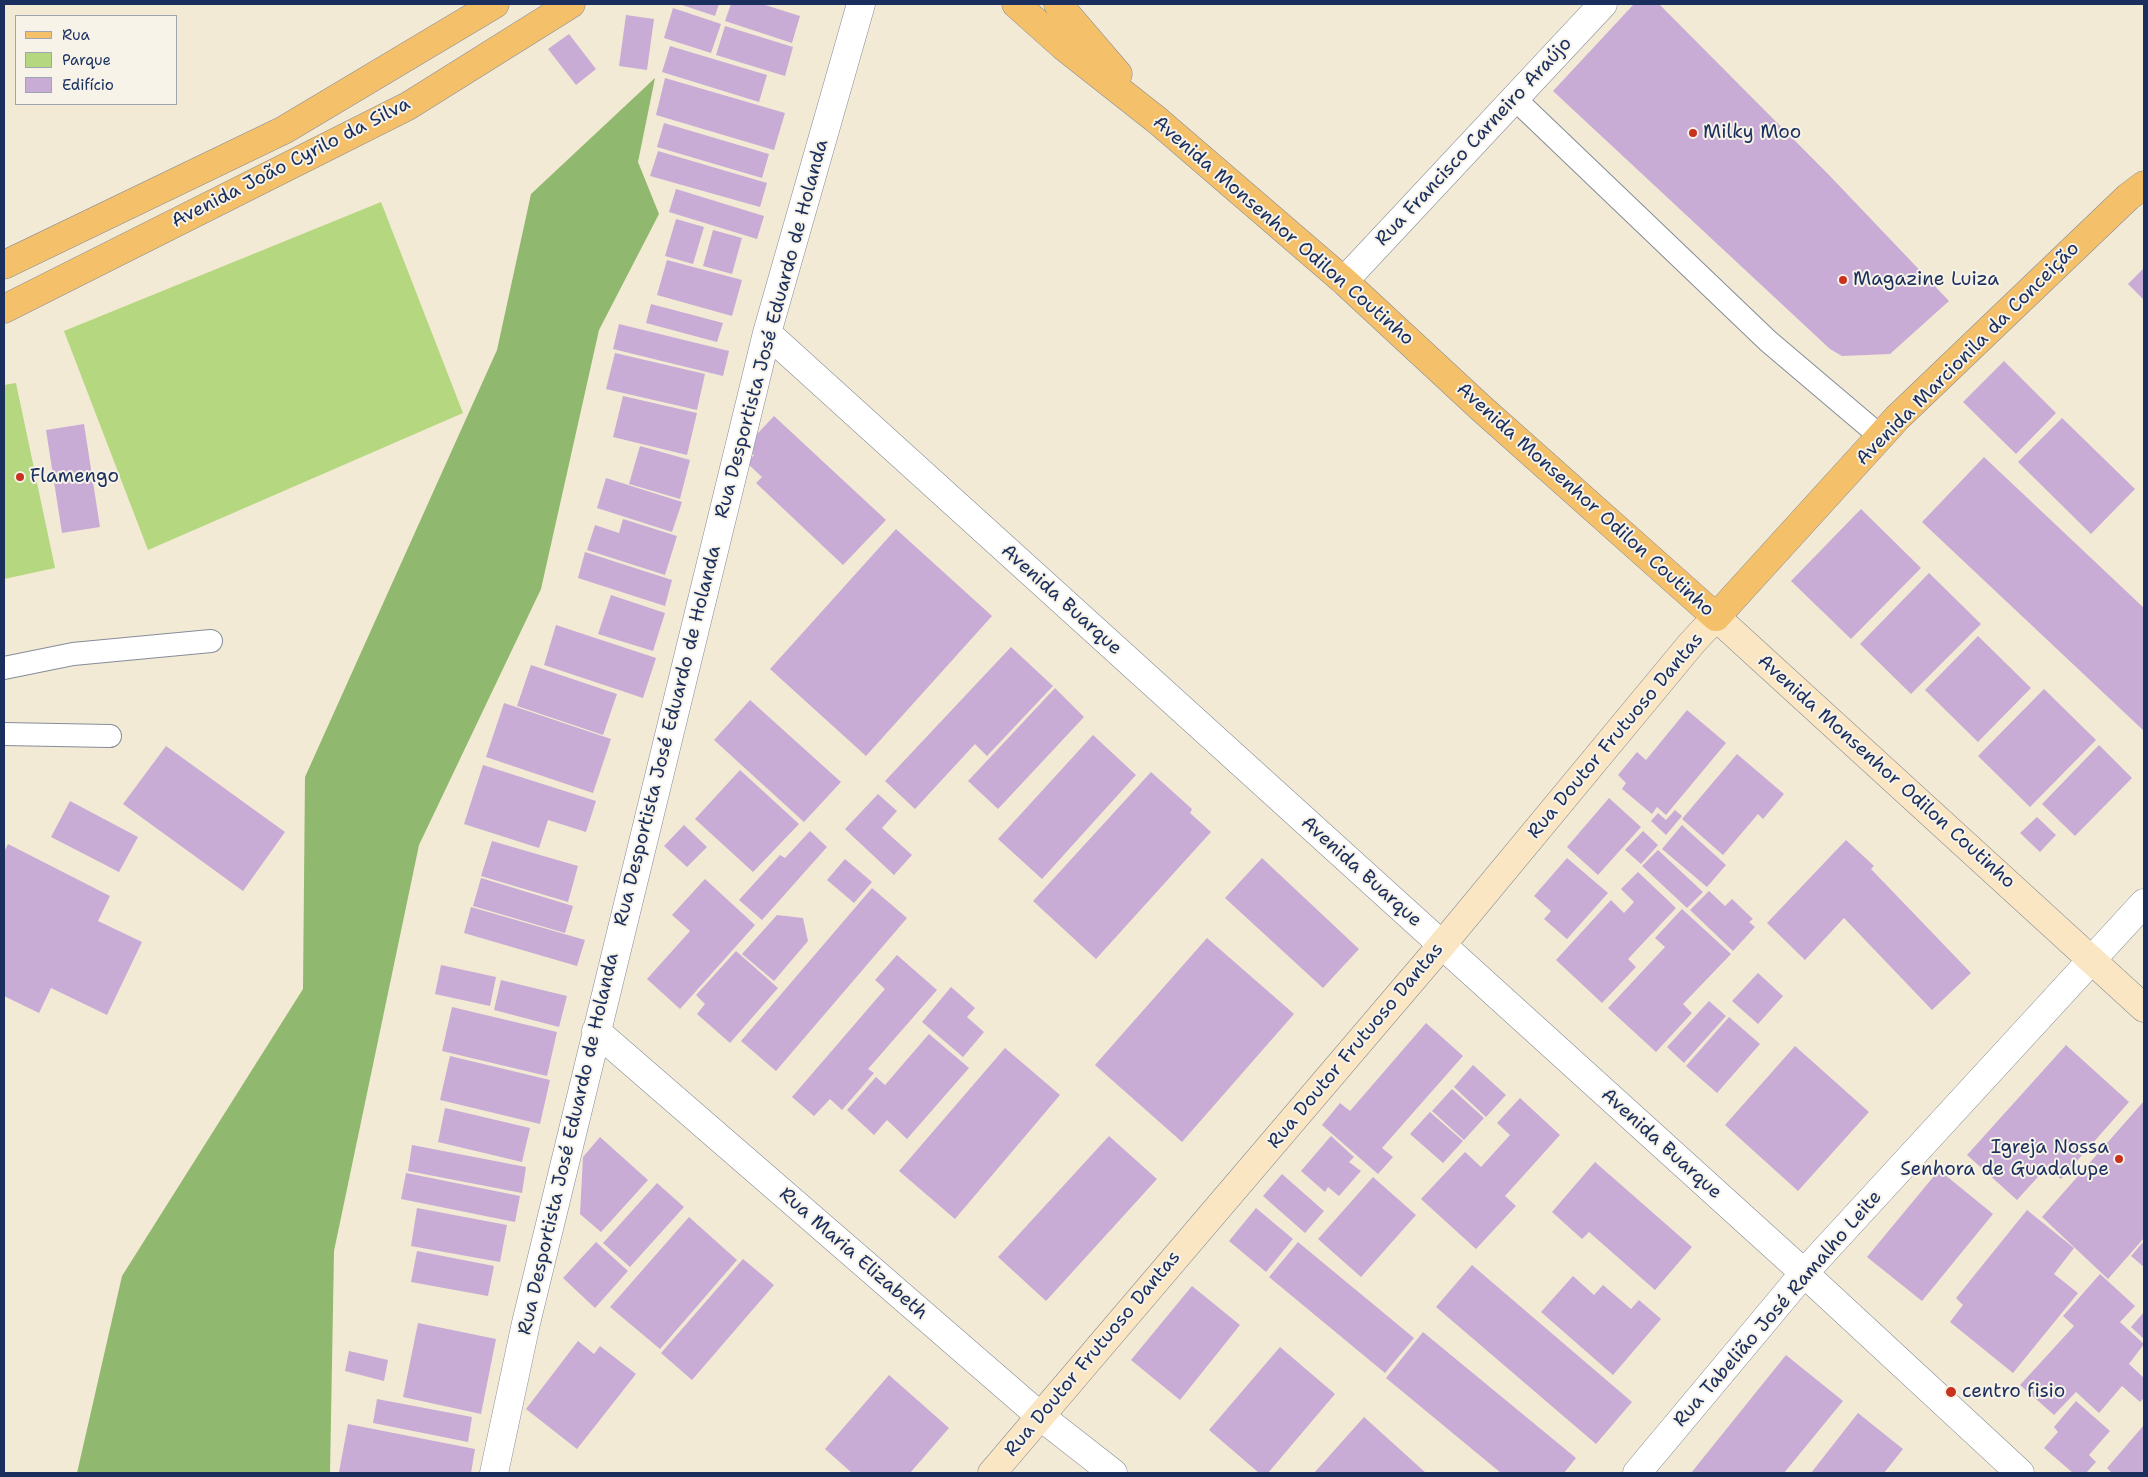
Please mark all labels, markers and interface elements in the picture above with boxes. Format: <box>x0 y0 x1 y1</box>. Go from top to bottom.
legend <box>15 15 178 105</box>
text: Rua <box>62 25 90 45</box>
street label: Rua Francisco Carneiro Araújo <box>1371 33 1577 251</box>
text: Parque <box>62 50 111 70</box>
text: Edifício <box>62 75 114 95</box>
street label: Avenida João Cyrilo da Silva <box>168 93 414 233</box>
street label: Avenida Monsenhor Odilon Coutinho <box>1148 111 1418 351</box>
place label: Milky Moo <box>1703 122 1801 144</box>
marker: Milky Moo <box>1687 127 1699 139</box>
street label: Rua Desportista José Eduardo de Holanda <box>710 137 834 521</box>
street label: Avenida Marcionila da Conceição <box>1852 238 2084 470</box>
place label: Magazine Luiza <box>1853 269 1999 291</box>
marker: Magazine Luiza <box>1837 274 1849 286</box>
street label: Avenida Monsenhor Odilon Coutinho <box>1452 378 1718 622</box>
place label: Flamengo <box>30 466 119 488</box>
marker: Flamengo <box>14 471 26 483</box>
street label: Avenida Buarque <box>996 540 1126 660</box>
street label: Rua Desportista José Eduardo de Holanda <box>610 543 726 929</box>
street label: Rua Doutor Frutuoso Dantas <box>1523 628 1709 844</box>
street label: Avenida Monsenhor Odilon Coutinho <box>1753 650 2019 894</box>
street label: Avenida Buarque <box>1296 812 1426 932</box>
street label: Rua Doutor Frutuoso Dantas <box>1263 938 1449 1154</box>
street label: Rua Desportista José Eduardo de Holanda <box>514 951 624 1337</box>
street label: Avenida Buarque <box>1596 1084 1726 1204</box>
place label: Igreja Nossa Senhora de Guadalupe <box>1900 1137 2109 1181</box>
marker: Igreja Nossa Senhora de Guadalupe <box>2113 1153 2125 1165</box>
street label: Rua Maria Elizabeth <box>774 1183 932 1325</box>
street label: Rua Tabelião José Ramalho Leite <box>1669 1186 1887 1432</box>
street label: Rua Doutor Frutuoso Dantas <box>1000 1246 1186 1462</box>
place label: centro fisio <box>1962 1381 2065 1403</box>
marker: centro fisio <box>1944 1385 1958 1399</box>

